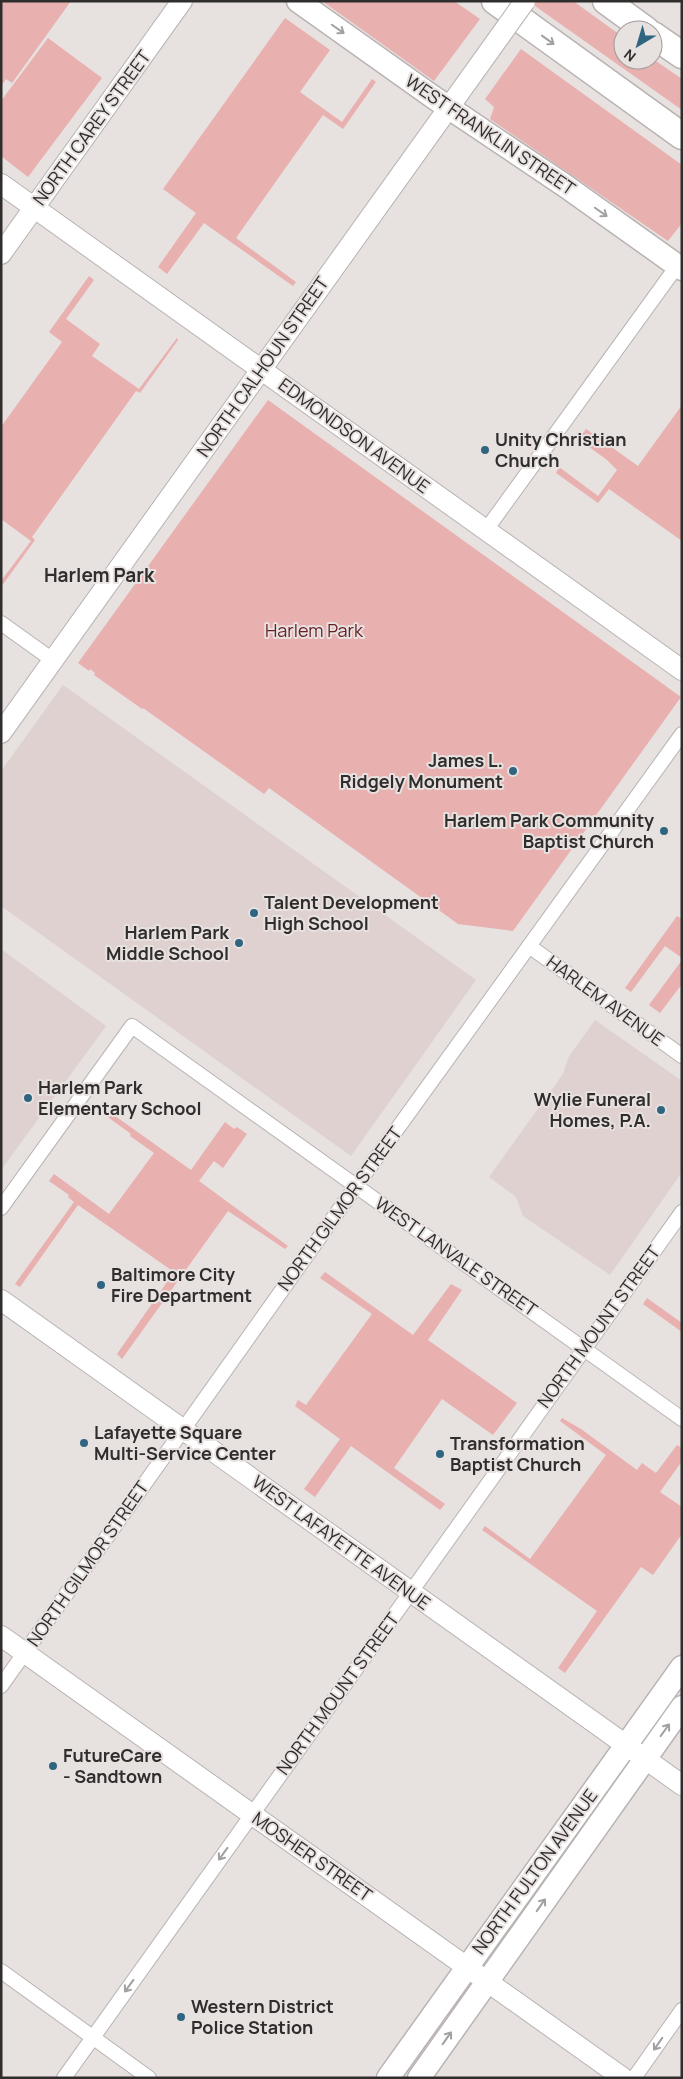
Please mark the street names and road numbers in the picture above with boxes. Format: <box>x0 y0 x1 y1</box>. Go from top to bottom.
street label: NORTH CAREY STREET <box>27 45 156 210</box>
street label: WEST FRANKLIN STREET <box>401 68 580 200</box>
street label: NORTH CALHOUN STREET <box>191 271 334 461</box>
street label: EDMONDSON AVENUE <box>274 372 435 498</box>
street label: HARLEM AVENUE <box>542 949 669 1051</box>
street label: NORTH GILMOR STREET <box>272 1121 407 1295</box>
street label: WEST LANVALE STREET <box>371 1191 543 1321</box>
street label: NORTH MOUNT STREET <box>531 1240 665 1412</box>
street label: WEST LAFAYETTE AVENUE <box>248 1469 435 1615</box>
street label: NORTH GILMOR STREET <box>21 1476 154 1651</box>
street label: NORTH MOUNT STREET <box>270 1607 404 1779</box>
street label: NORTH FULTON AVENUE <box>466 1784 602 1959</box>
street label: MOSHER STREET <box>248 1806 378 1907</box>

